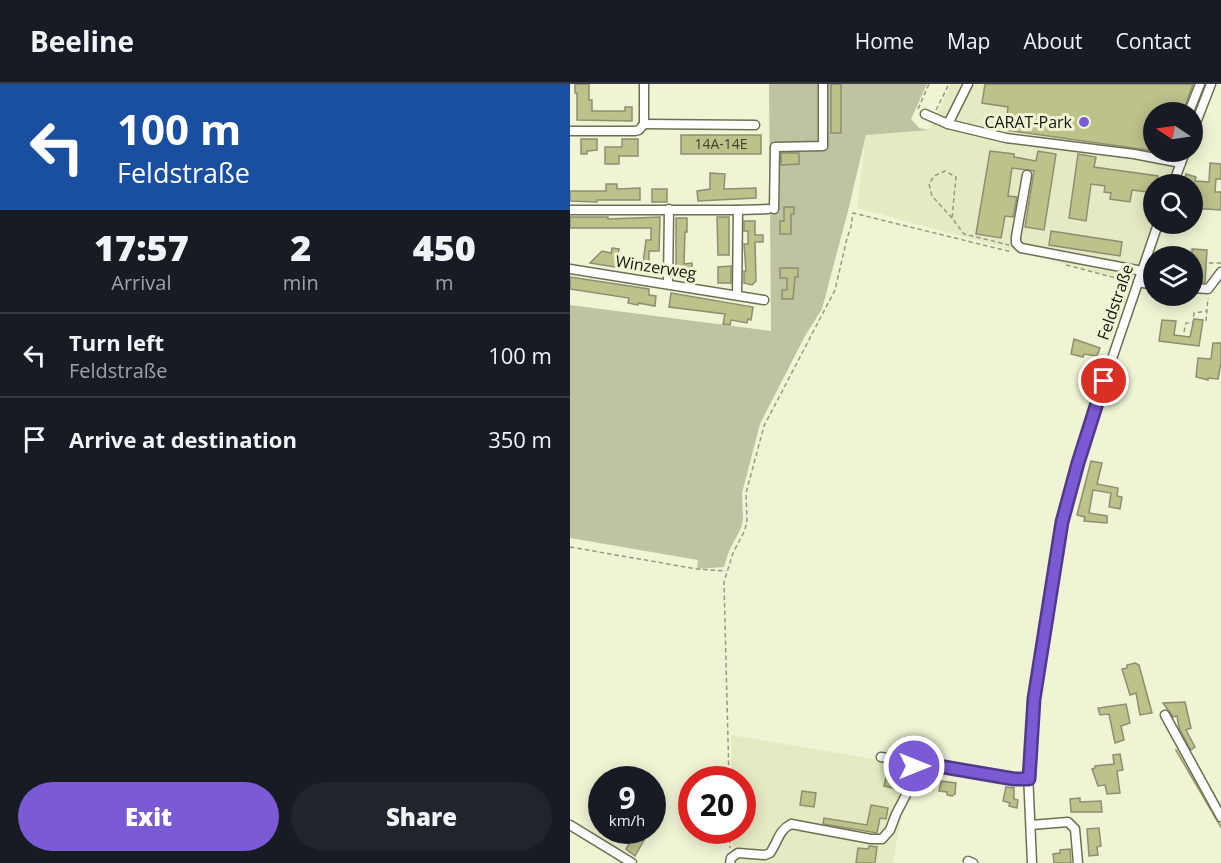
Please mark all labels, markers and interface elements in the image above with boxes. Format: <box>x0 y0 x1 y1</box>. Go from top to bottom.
text: Beeline <box>30 22 134 60</box>
text: Home <box>855 27 914 55</box>
text: Map <box>947 27 990 55</box>
text: About <box>1023 27 1083 55</box>
text: Contact <box>1116 27 1191 55</box>
text: 100 m <box>117 100 241 157</box>
north arrow <box>1143 102 1203 162</box>
map controls <box>1143 102 1203 306</box>
icon: left <box>18 108 96 186</box>
place label: CARAT-Park <box>984 111 1073 133</box>
marker: CARAT-Park <box>1077 115 1091 129</box>
house number: 14A-14E <box>694 134 748 153</box>
text: Feldstraße <box>117 154 250 191</box>
button: search <box>1143 174 1203 234</box>
text: 17:57 <box>94 223 189 272</box>
text: 2 <box>290 223 311 272</box>
text: 450 <box>413 223 476 272</box>
button: layers <box>1143 246 1203 306</box>
street label: Winzerweg <box>614 250 698 284</box>
street label: Feldstraße <box>1092 261 1138 343</box>
text: Arrival <box>111 269 172 296</box>
text: min <box>283 269 319 296</box>
text: m <box>435 269 454 296</box>
text: Turn left <box>69 327 164 357</box>
icon: left <box>18 339 51 372</box>
text: 100 m <box>488 340 552 370</box>
pin <box>1078 355 1129 406</box>
text: Feldstraße <box>69 357 167 384</box>
icon: arrive <box>1087 364 1120 397</box>
icon: arrive <box>18 423 51 456</box>
text: Arrive at destination <box>69 424 297 454</box>
text: 350 m <box>488 424 552 454</box>
position arrow <box>882 734 946 798</box>
speed limit sign: 20 <box>678 766 756 844</box>
text: 9 <box>618 777 636 818</box>
button: Exit <box>18 782 279 851</box>
button: Share <box>291 782 552 851</box>
text: km/h <box>609 810 645 830</box>

